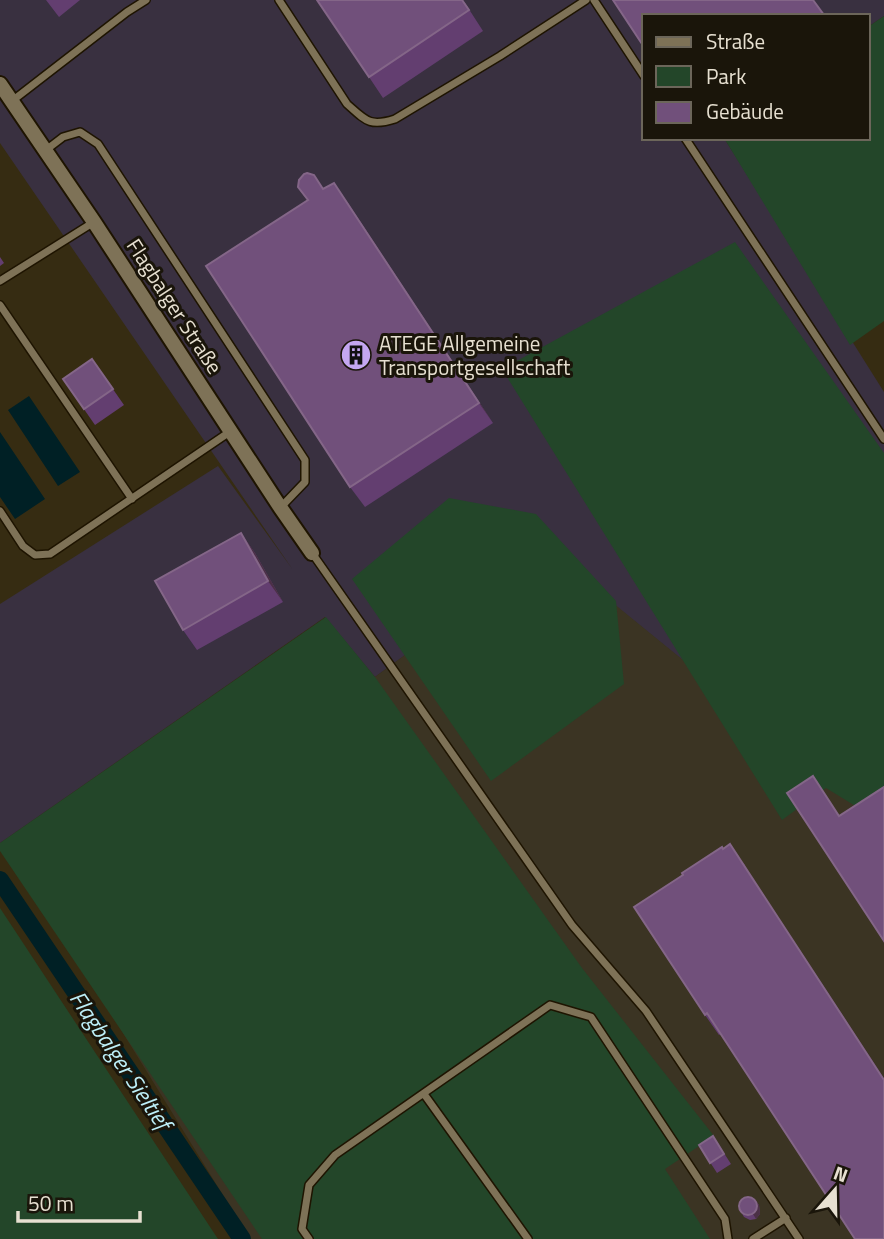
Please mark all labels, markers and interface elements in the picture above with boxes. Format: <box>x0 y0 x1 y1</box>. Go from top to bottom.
legend <box>642 14 870 140</box>
text: Straße <box>706 25 765 57</box>
text: Park <box>706 60 746 92</box>
text: Gebäude <box>706 95 784 127</box>
street label: Flagbalger Straße <box>119 232 231 380</box>
place label: ATEGE Allgemeine Transportgesellschaft <box>379 327 571 383</box>
building icon: ATEGE Allgemeine Transportgesellschaft <box>339 338 373 372</box>
water label: Flagbalger Sieltief <box>61 983 183 1140</box>
north arrow <box>800 1155 870 1225</box>
text: N <box>830 1158 852 1189</box>
scale bar <box>18 1180 140 1224</box>
text: 50 m <box>28 1187 74 1219</box>

